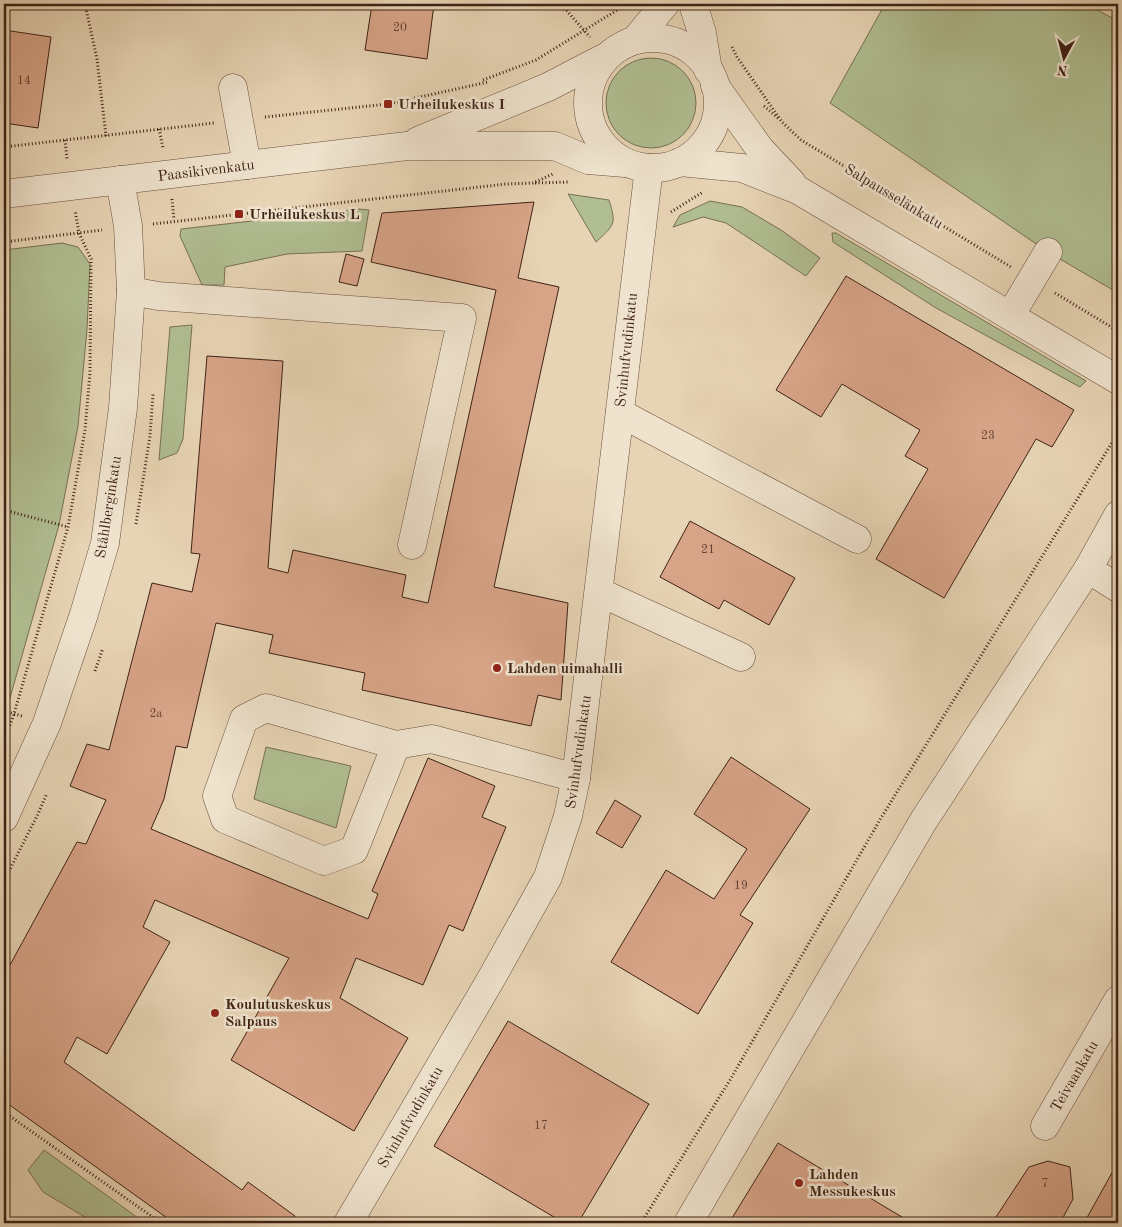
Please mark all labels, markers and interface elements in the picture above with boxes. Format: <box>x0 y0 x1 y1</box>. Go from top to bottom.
house number: 20 <box>393 22 407 34</box>
north arrow <box>1040 32 1090 82</box>
text: N <box>1056 62 1069 78</box>
house number: 14 <box>17 75 31 87</box>
marker: Urheilukeskus I <box>382 98 394 110</box>
place label: Urheilukeskus I <box>398 98 505 113</box>
street label: Paasikivenkatu <box>157 158 255 185</box>
street label: Salpausselänkatu <box>841 162 945 233</box>
marker: Urheilukeskus L <box>233 208 245 220</box>
place label: Urheilukeskus L <box>249 208 360 223</box>
street label: Svinhufvudinkatu <box>614 292 641 408</box>
house number: 23 <box>981 430 995 442</box>
street label: Ståhlberginkatu <box>94 455 125 560</box>
house number: 21 <box>701 544 715 556</box>
marker: Lahden uimahalli <box>491 662 503 674</box>
place label: Lahden uimahalli <box>507 662 623 677</box>
street label: Svinhufvudinkatu <box>564 694 595 810</box>
house number: 2a <box>150 708 163 720</box>
house number: 19 <box>734 880 748 892</box>
place label: Koulutuskeskus Salpaus <box>225 998 330 1030</box>
marker: Koulutuskeskus Salpaus <box>209 1007 221 1019</box>
street label: Teivaankatu <box>1049 1039 1102 1115</box>
street label: Svinhufvudinkatu <box>376 1064 447 1171</box>
house number: 17 <box>534 1120 548 1132</box>
place label: Lahden Messukeskus <box>809 1168 896 1200</box>
marker: Lahden Messukeskus <box>793 1177 805 1189</box>
house number: 7 <box>1042 1178 1048 1190</box>

